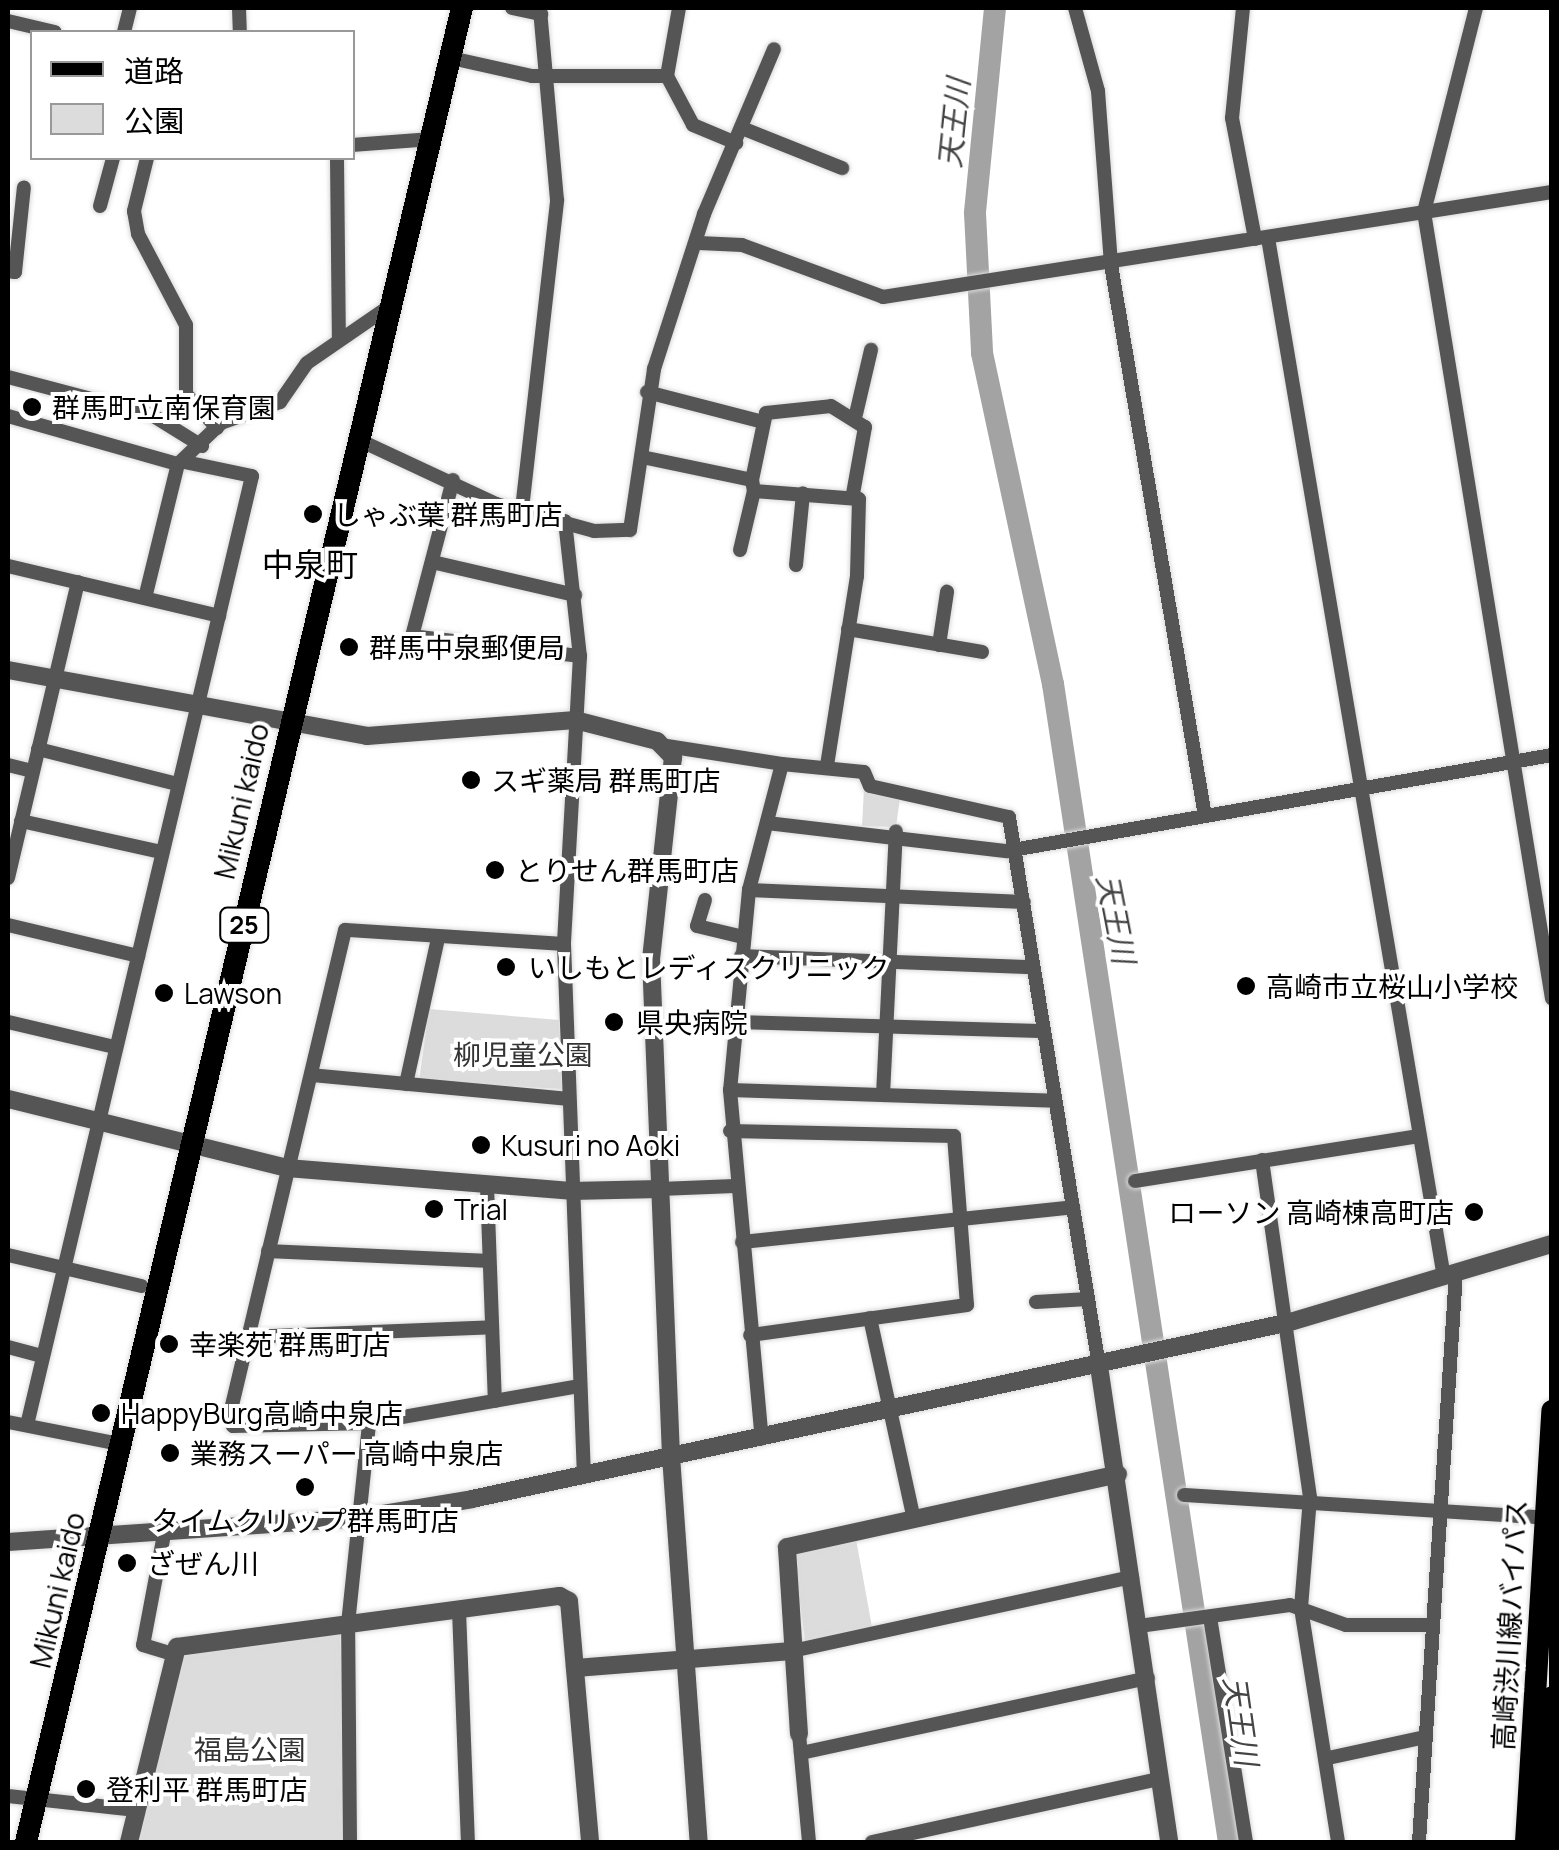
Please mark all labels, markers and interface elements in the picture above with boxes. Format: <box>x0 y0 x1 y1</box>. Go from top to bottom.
legend <box>30 30 355 160</box>
text: 道路 <box>124 50 184 91</box>
water label: 天王川 <box>931 76 977 170</box>
text: 公園 <box>124 100 184 141</box>
place label: 群馬町立南保育園 <box>52 390 276 424</box>
marker: 群馬町立南保育園 <box>21 396 43 418</box>
place label: しゃぶ葉 群馬町店 <box>333 497 563 531</box>
marker: しゃぶ葉 群馬町店 <box>302 503 324 525</box>
district label: 中泉町 <box>262 545 358 583</box>
place label: 群馬中泉郵便局 <box>369 630 565 664</box>
marker: 群馬中泉郵便局 <box>338 636 360 658</box>
street label: Mikuni kaido <box>207 720 275 882</box>
place label: スギ薬局 群馬町店 <box>491 763 721 797</box>
marker: スギ薬局 群馬町店 <box>460 769 482 791</box>
place label: とりせん群馬町店 <box>515 853 739 887</box>
marker: とりせん群馬町店 <box>484 859 506 881</box>
water label: 天王川 <box>1090 871 1142 967</box>
road number: 25 <box>219 905 269 945</box>
place label: いしもとレディスクリニック <box>528 950 892 984</box>
marker: いしもとレディスクリニック <box>493 954 519 980</box>
place label: 高崎市立桜山小学校 <box>1266 969 1518 1003</box>
marker: 高崎市立桜山小学校 <box>1235 975 1257 997</box>
place label: Lawson <box>184 976 282 1010</box>
marker: Lawson <box>153 982 175 1004</box>
place label: 県央病院 <box>636 1005 748 1039</box>
marker: 県央病院 <box>601 1009 627 1035</box>
park label: 柳児童公園 <box>453 1037 593 1071</box>
place label: Kusuri no Aoki <box>501 1128 680 1162</box>
marker: Kusuri no Aoki <box>470 1134 492 1156</box>
place label: Trial <box>454 1192 508 1226</box>
place label: ローソン 高崎棟高町店 <box>1168 1195 1454 1229</box>
marker: Trial <box>423 1198 445 1220</box>
marker: ローソン 高崎棟高町店 <box>1463 1201 1485 1223</box>
place label: 幸楽苑 群馬町店 <box>189 1327 391 1361</box>
marker: 幸楽苑 群馬町店 <box>158 1333 180 1355</box>
place label: HappyBurg高崎中泉店 <box>121 1396 403 1430</box>
marker: HappyBurg高崎中泉店 <box>90 1402 112 1424</box>
place label: 業務スーパー 高崎中泉店 <box>190 1436 504 1470</box>
marker: 業務スーパー 高崎中泉店 <box>159 1442 181 1464</box>
marker: タイムクリップ群馬町店 <box>294 1476 316 1498</box>
street label: 高崎渋川線バイパス <box>1486 1498 1532 1752</box>
place label: タイムクリップ群馬町店 <box>151 1503 459 1537</box>
street label: Mikuni kaido <box>23 1509 91 1671</box>
place label: ざぜん川 <box>147 1546 259 1580</box>
marker: ざぜん川 <box>116 1552 138 1574</box>
water label: 天王川 <box>1217 1674 1265 1768</box>
park label: 福島公園 <box>194 1732 306 1766</box>
place label: 登利平 群馬町店 <box>106 1772 308 1806</box>
marker: 登利平 群馬町店 <box>75 1778 97 1800</box>

